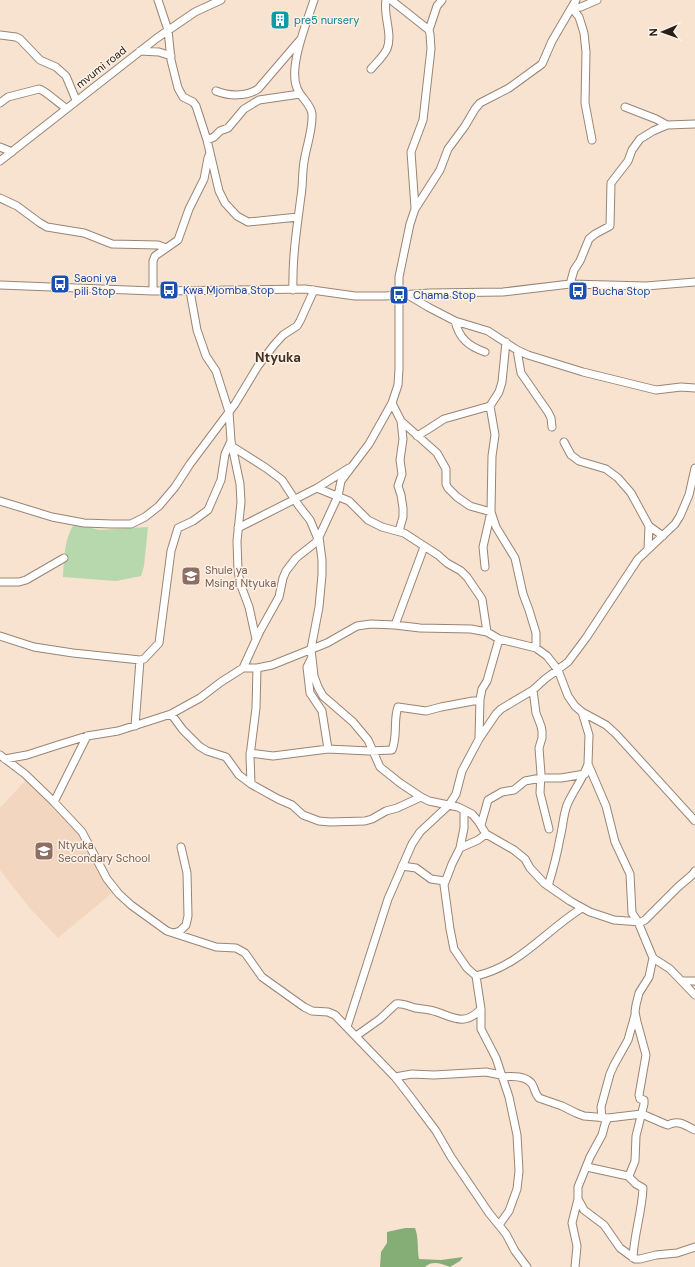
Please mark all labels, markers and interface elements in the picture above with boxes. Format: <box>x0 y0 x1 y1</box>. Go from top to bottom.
building icon: pre5 nursery <box>269 9 291 31</box>
north arrow <box>643 12 683 52</box>
place label: pre5 nursery <box>294 13 359 27</box>
text: N <box>646 28 660 37</box>
street label: mvumi road <box>73 43 129 91</box>
place label: Saoni ya pili Stop <box>74 271 117 298</box>
bus stop icon: Saoni ya pili Stop <box>49 273 71 295</box>
bus stop icon: Kwa Mjomba Stop <box>158 279 180 301</box>
bus stop icon: Bucha Stop <box>567 280 589 302</box>
place label: Kwa Mjomba Stop <box>183 283 274 297</box>
bus stop icon: Chama Stop <box>388 284 410 306</box>
place label: Bucha Stop <box>592 284 651 298</box>
place label: Chama Stop <box>413 288 476 302</box>
district label: Ntyuka <box>255 349 301 366</box>
place label: Shule ya Msingi Ntyuka <box>205 563 276 590</box>
school or university icon: Shule ya Msingi Ntyuka <box>180 565 202 587</box>
place label: Ntyuka Secondary School <box>58 838 150 865</box>
school or university icon: Ntyuka Secondary School <box>33 840 55 862</box>

